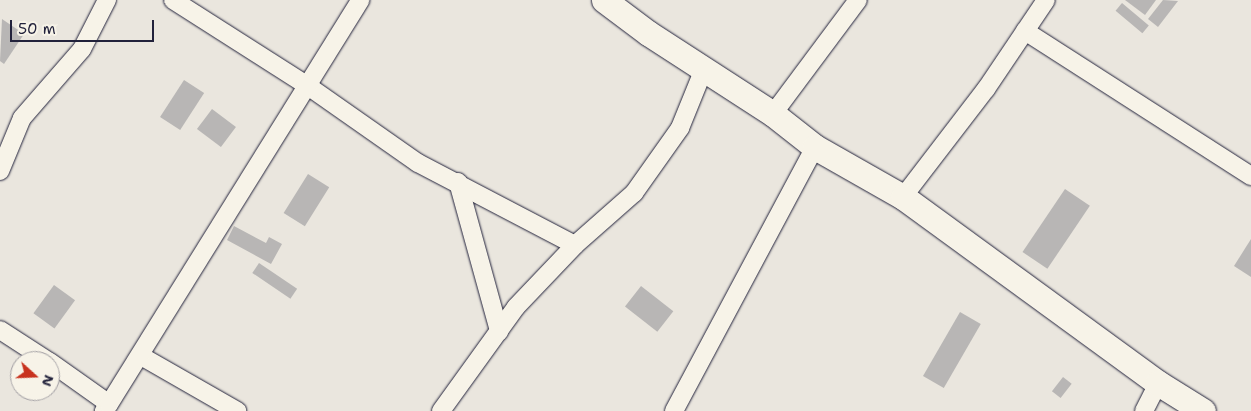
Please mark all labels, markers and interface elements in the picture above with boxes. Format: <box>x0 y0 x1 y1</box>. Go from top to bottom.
scale bar <box>12 10 156 42</box>
text: 50 m <box>18 19 56 39</box>
north arrow <box>10 351 60 401</box>
text: N <box>38 372 59 389</box>

